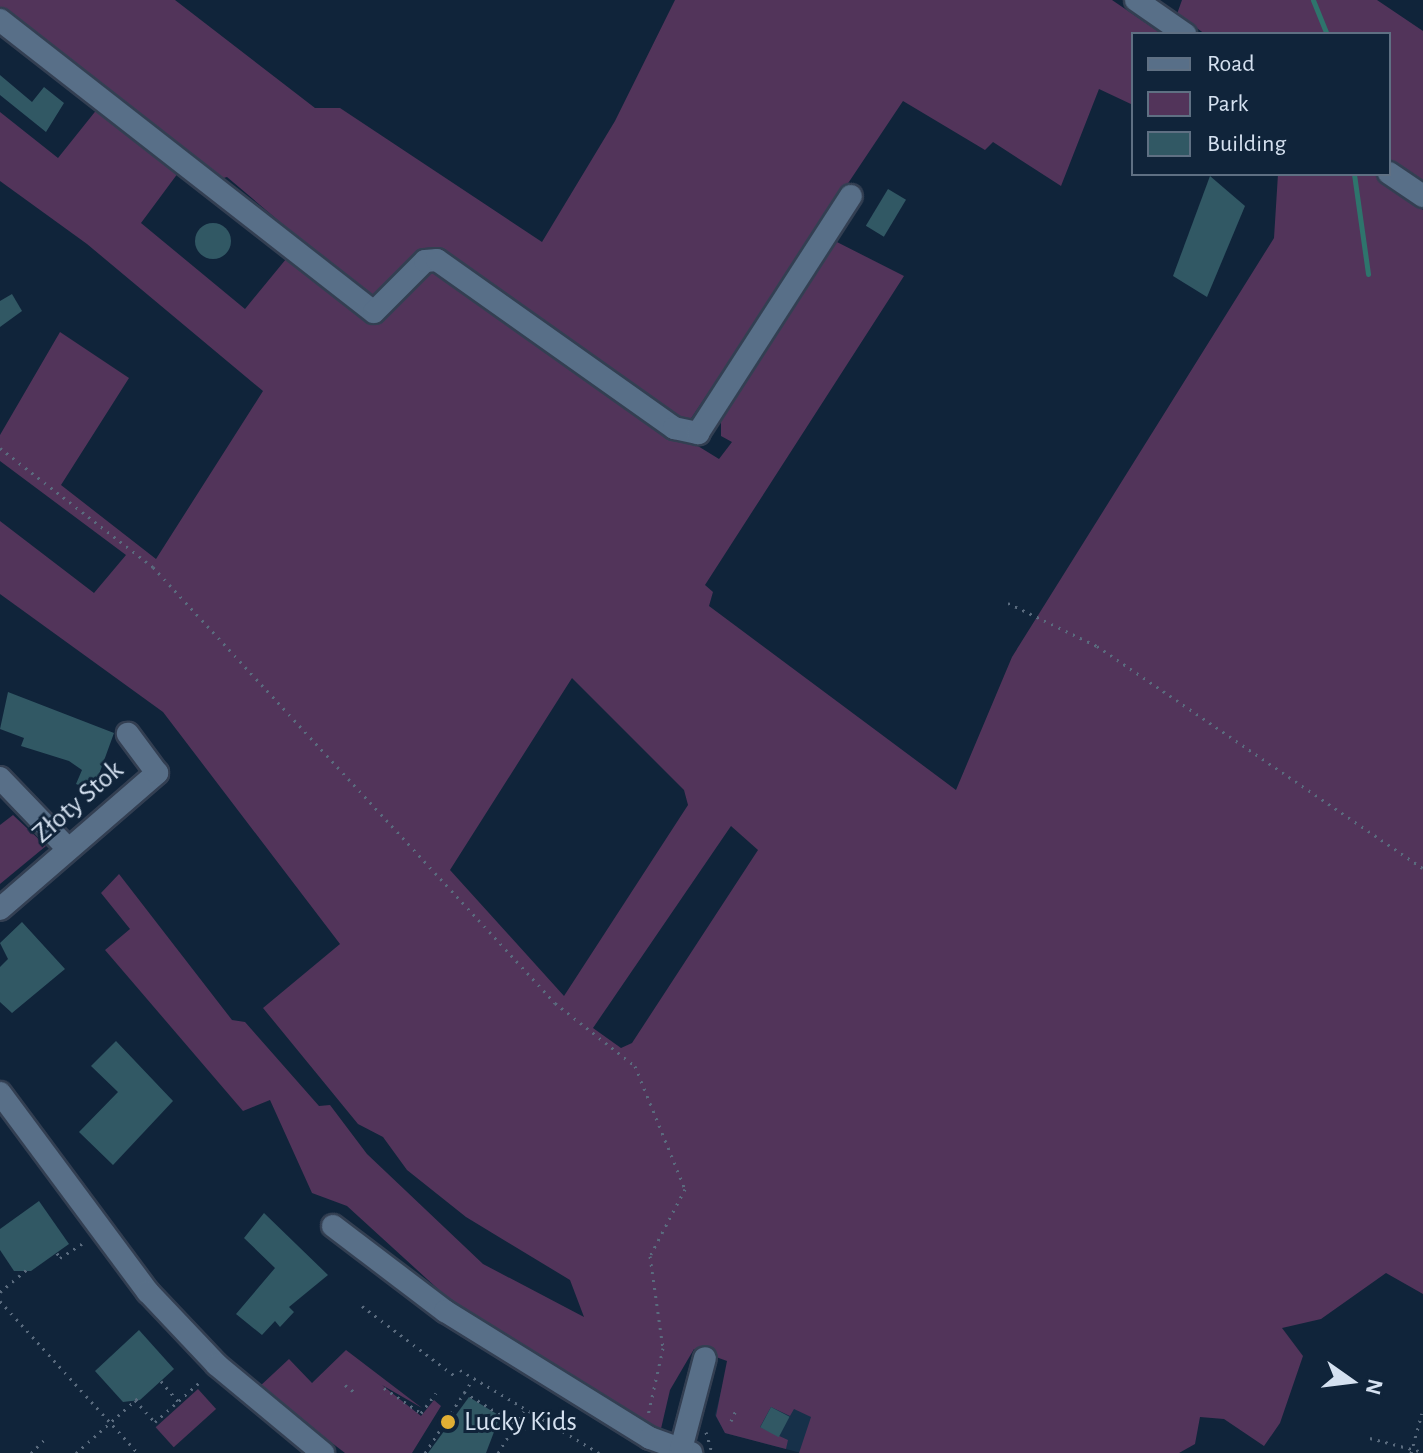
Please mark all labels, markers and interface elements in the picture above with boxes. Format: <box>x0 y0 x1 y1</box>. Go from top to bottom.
legend <box>1131 32 1391 176</box>
text: Road <box>1207 52 1255 76</box>
text: Park <box>1207 92 1248 116</box>
text: Building <box>1207 132 1286 156</box>
street label: Złoty Stok <box>26 753 130 851</box>
north arrow <box>1311 1341 1391 1421</box>
text: N <box>1362 1377 1387 1397</box>
place label: Lucky Kids <box>464 1405 577 1439</box>
marker: Lucky Kids <box>439 1413 457 1431</box>

